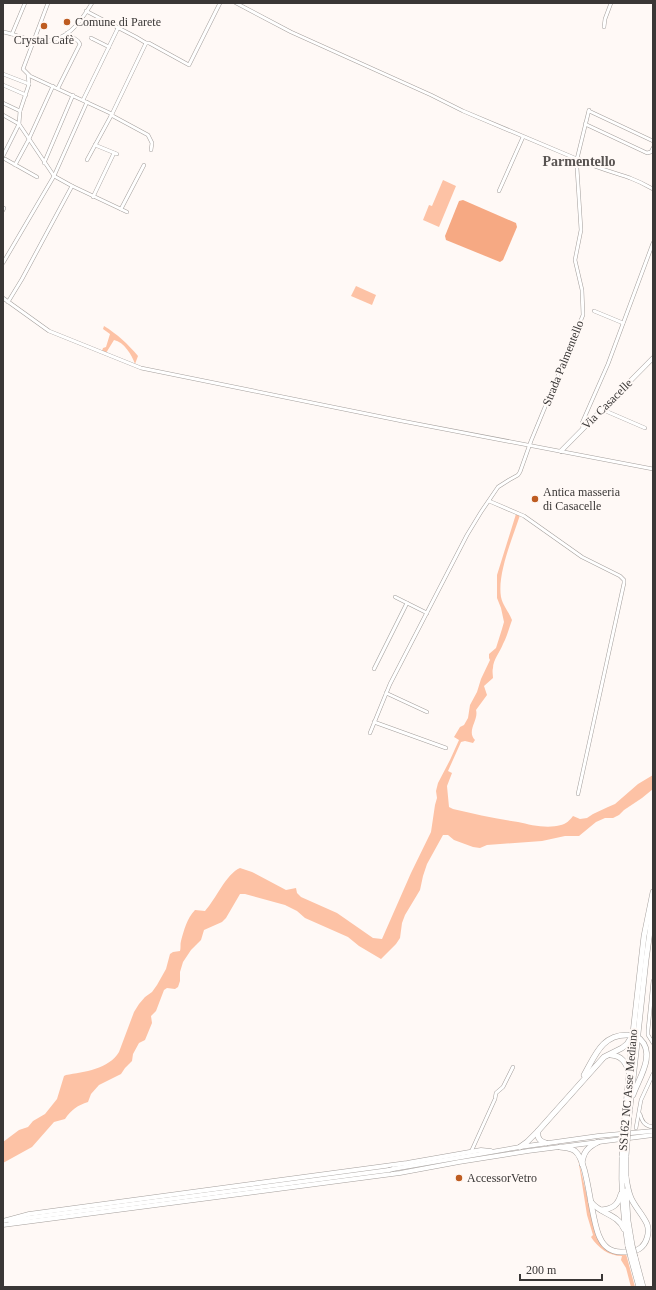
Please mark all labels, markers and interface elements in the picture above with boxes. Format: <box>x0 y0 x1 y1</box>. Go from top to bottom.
place label: Comune di Parete <box>75 15 161 29</box>
marker: Comune di Parete <box>62 17 72 27</box>
marker: Crystal Cafè <box>39 21 49 31</box>
place label: Crystal Cafè <box>14 33 74 47</box>
district label: Parmentello <box>542 154 616 169</box>
street label: Strada Palmentello <box>539 318 587 408</box>
street label: Via Casacelle <box>579 376 635 432</box>
place label: Antica masseria di Casacelle <box>543 485 621 513</box>
marker: Antica masseria di Casacelle <box>530 494 540 504</box>
street label: SS162 NC Asse Mediano <box>616 1028 640 1152</box>
place label: AccessorVetro <box>467 1171 537 1185</box>
marker: AccessorVetro <box>454 1173 464 1183</box>
scale bar <box>520 1256 602 1282</box>
text: 200 m <box>526 1263 557 1277</box>

